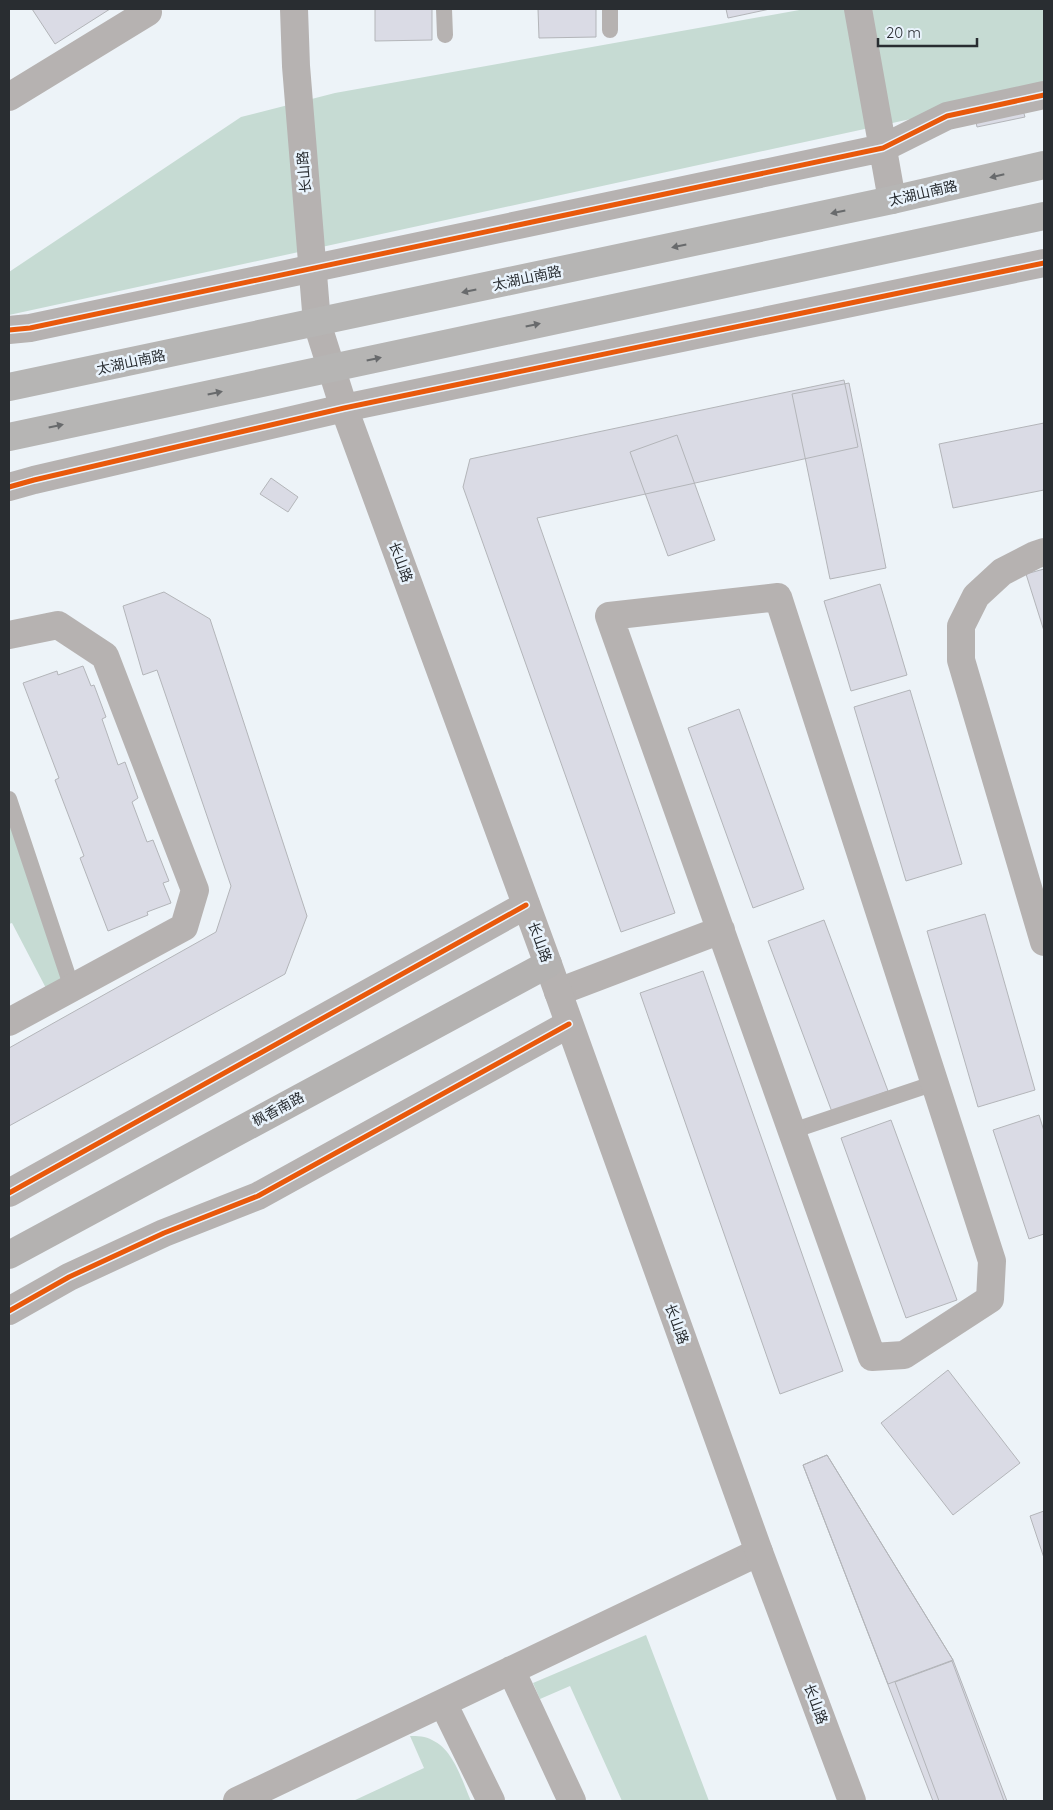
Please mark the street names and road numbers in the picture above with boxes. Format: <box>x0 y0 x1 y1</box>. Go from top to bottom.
street label: 长山路 <box>293 150 315 194</box>
street label: 太湖山南路 <box>887 176 959 210</box>
street label: 太湖山南路 <box>491 262 563 294</box>
street label: 太湖山南路 <box>95 346 167 378</box>
street label: 长山路 <box>385 539 417 585</box>
street label: 长山路 <box>524 919 556 965</box>
street label: 枫香南路 <box>249 1088 307 1130</box>
street label: 长山路 <box>661 1301 693 1347</box>
street label: 长山路 <box>800 1681 832 1727</box>

